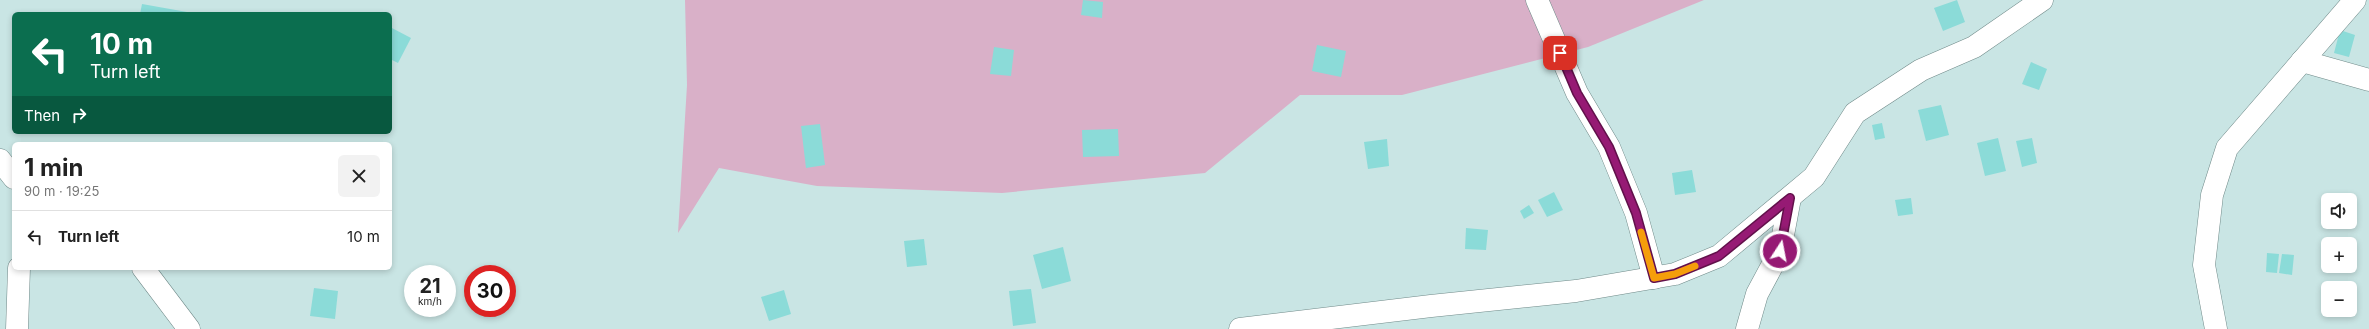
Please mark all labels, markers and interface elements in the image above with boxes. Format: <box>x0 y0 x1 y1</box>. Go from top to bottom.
text: 10 m <box>90 27 153 61</box>
icon: left <box>24 28 76 80</box>
pin <box>1543 36 1577 70</box>
icon: arrive <box>1549 42 1571 64</box>
text: Turn left <box>90 61 160 82</box>
icon: right <box>68 104 90 126</box>
text: Then <box>24 106 60 125</box>
text: 1 min <box>24 153 83 182</box>
button: close <box>338 155 380 197</box>
text: 90 m · 19:25 <box>24 183 99 199</box>
map controls <box>2321 193 2357 317</box>
button: sound <box>2321 193 2357 229</box>
icon: left <box>24 226 46 248</box>
text: Turn left <box>58 227 119 246</box>
text: 10 m <box>347 227 380 246</box>
position arrow <box>1759 230 1801 272</box>
button: + <box>2321 237 2357 273</box>
speed limit sign: 30 <box>464 265 516 317</box>
text: 21 <box>419 274 441 298</box>
button: − <box>2321 281 2357 317</box>
text: km/h <box>418 295 442 307</box>

